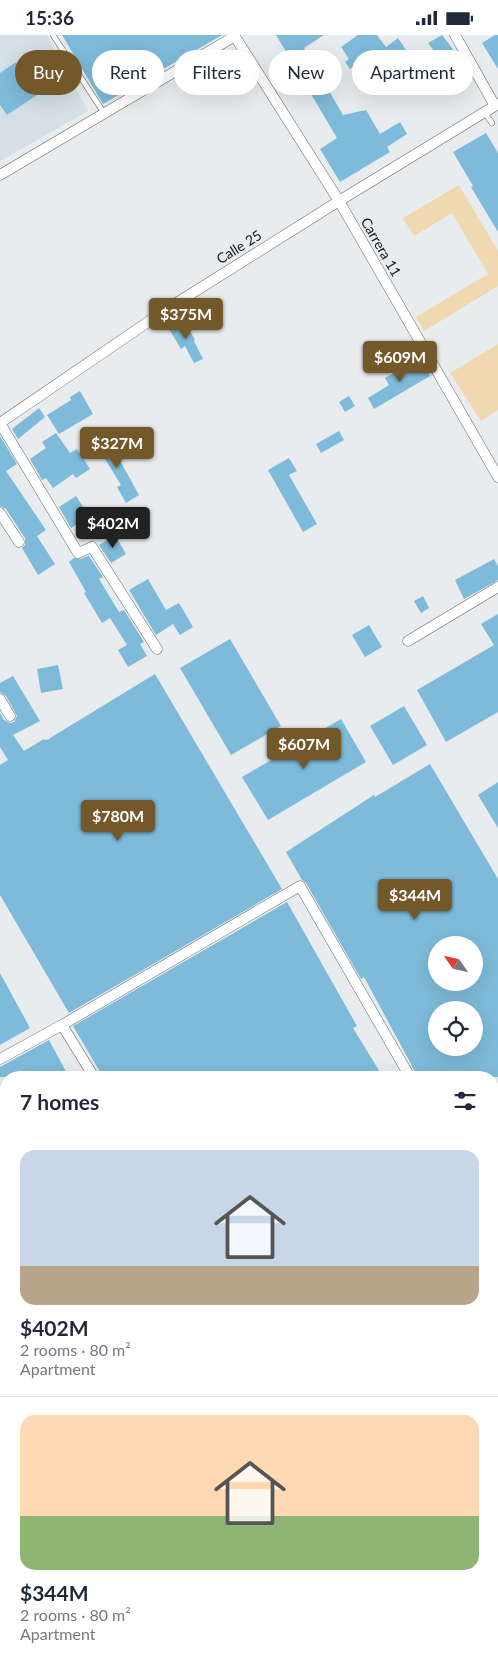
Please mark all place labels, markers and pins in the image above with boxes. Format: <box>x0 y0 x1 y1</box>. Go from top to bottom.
pin: $375M <box>151 297 221 340</box>
pin: $609M <box>365 341 435 383</box>
pin: $327M <box>82 427 152 469</box>
pin: $402M <box>78 507 148 549</box>
pin: $607M <box>269 727 339 770</box>
pin: $780M <box>83 799 153 842</box>
pin: $344M <box>380 879 450 921</box>

